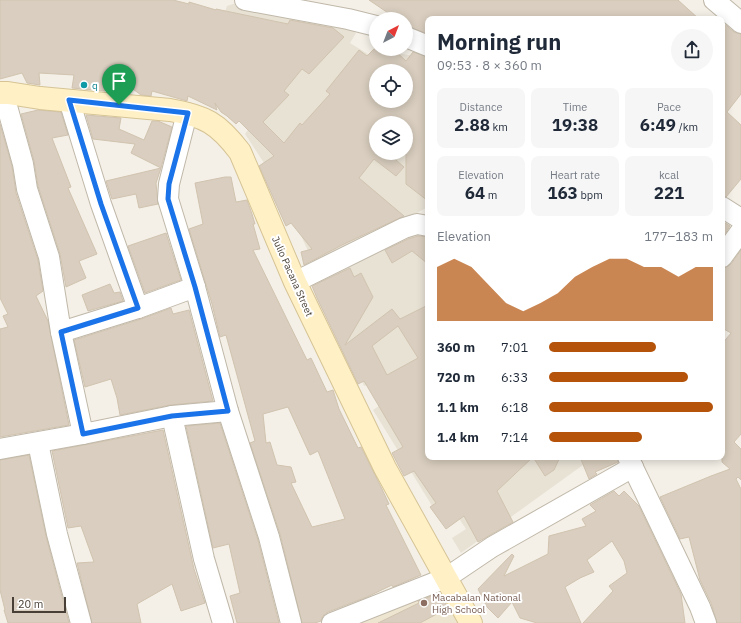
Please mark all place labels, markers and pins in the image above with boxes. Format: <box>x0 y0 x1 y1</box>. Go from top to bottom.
pin <box>102 64 136 105</box>
place label: q <box>92 79 98 92</box>
marker: q <box>79 80 89 90</box>
place label: Macabalan National High School <box>432 591 521 616</box>
marker: Macabalan National High School <box>419 598 429 608</box>

